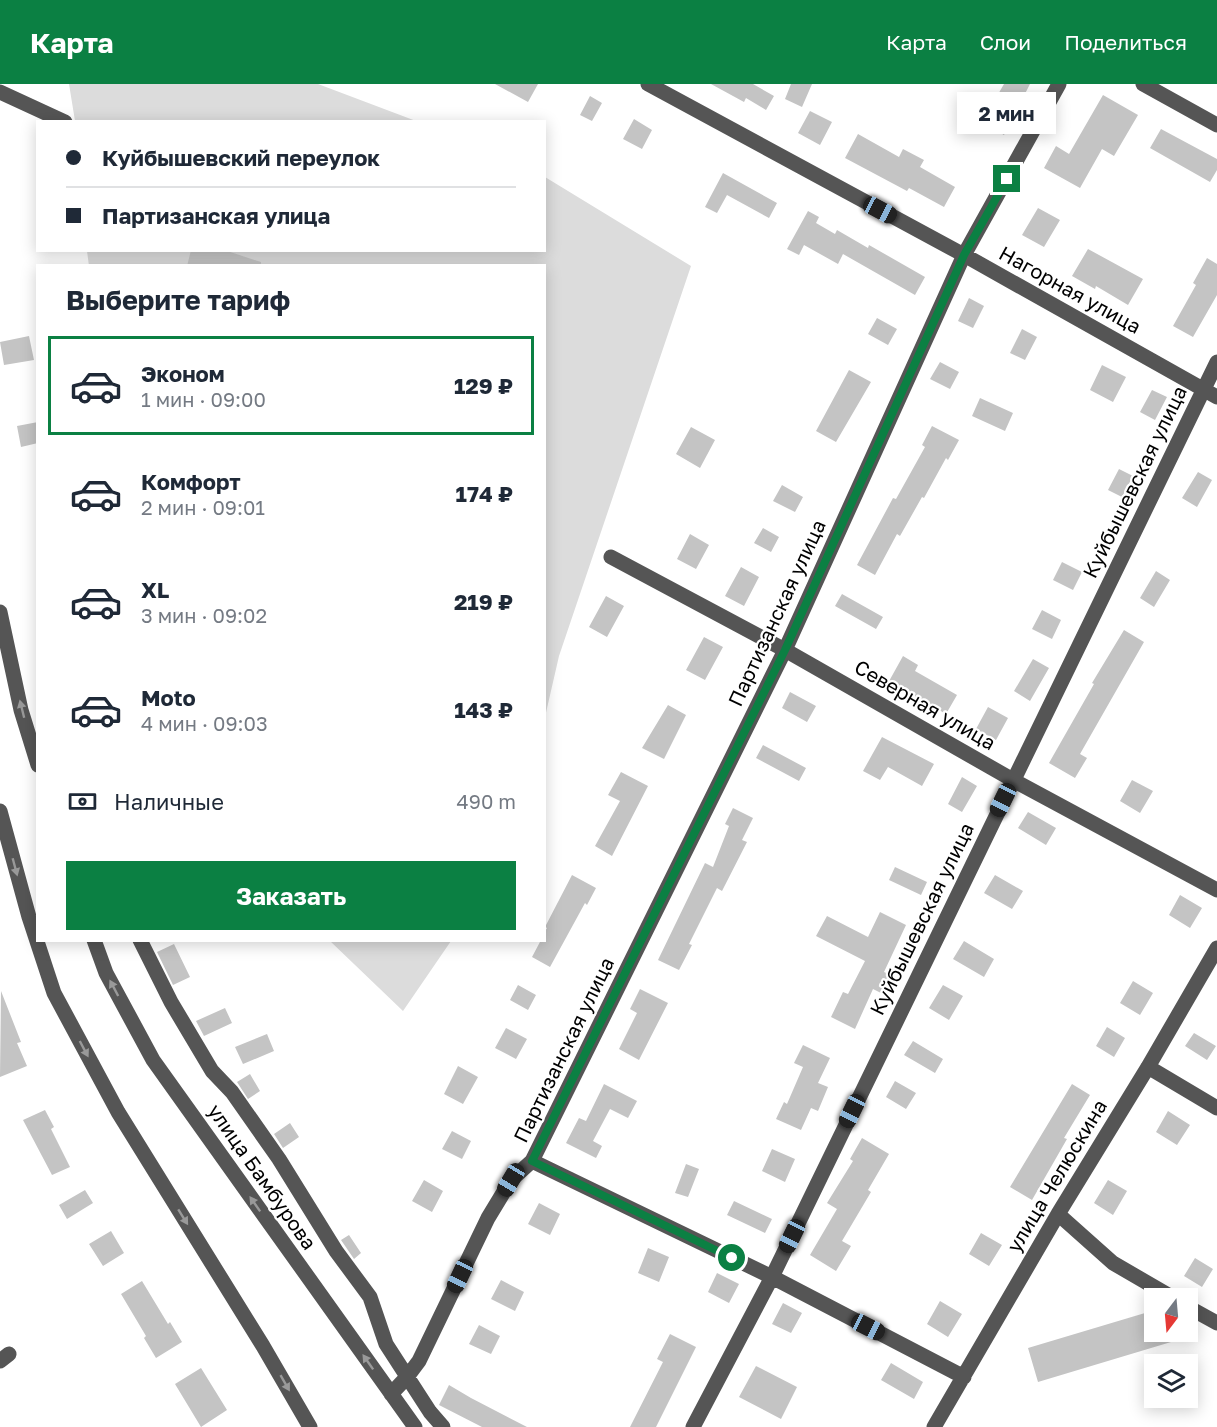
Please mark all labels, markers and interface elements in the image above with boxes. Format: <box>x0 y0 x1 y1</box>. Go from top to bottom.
text: Карта <box>30 26 114 59</box>
text: Карта <box>886 29 947 55</box>
text: Слои <box>980 29 1031 55</box>
text: Поделиться <box>1064 29 1187 55</box>
callout: 2 мин <box>958 92 1056 134</box>
text: 2 мин <box>979 101 1035 125</box>
text: Куйбышевский переулок <box>102 144 380 171</box>
route end <box>993 165 1020 192</box>
car <box>860 194 900 226</box>
text: Партизанская улица <box>102 202 330 229</box>
street label: Нагорная улица <box>995 240 1146 338</box>
text: Выберите тариф <box>66 284 290 316</box>
icon: car <box>69 359 123 413</box>
text: Эконом <box>141 360 225 387</box>
text: 129 ₽ <box>454 372 513 399</box>
street label: Куйбышевская улица <box>1077 382 1191 582</box>
text: 1 мин · 09:00 <box>141 387 266 411</box>
icon: car <box>69 467 123 521</box>
text: Комфорт <box>141 468 241 495</box>
text: 174 ₽ <box>456 480 513 507</box>
text: 2 мин · 09:01 <box>141 495 265 519</box>
street label: Партизанская улица <box>722 516 830 710</box>
icon: car <box>69 575 123 629</box>
text: XL <box>141 576 169 603</box>
text: 219 ₽ <box>454 588 513 615</box>
text: 3 мин · 09:02 <box>141 603 267 627</box>
street label: Северная улица <box>851 654 1000 754</box>
icon: car <box>69 683 123 737</box>
text: Moto <box>141 684 196 711</box>
text: 143 ₽ <box>454 696 513 723</box>
one-way arrow <box>16 700 26 718</box>
text: 4 мин · 09:03 <box>141 711 268 735</box>
car <box>987 780 1019 820</box>
icon: cash <box>66 785 99 818</box>
text: Наличные <box>114 788 224 815</box>
text: 490 m <box>457 789 516 813</box>
street label: Куйбышевская улица <box>864 819 978 1019</box>
one-way arrow <box>11 858 21 876</box>
button: Заказать <box>66 861 516 930</box>
street label: Партизанская улица <box>508 953 618 1146</box>
one-way arrow <box>109 979 119 996</box>
one-way arrow <box>79 1041 89 1058</box>
car <box>836 1091 868 1131</box>
street label: улица Челюскина <box>1001 1095 1111 1256</box>
street label: улица Бамбурова <box>204 1099 322 1254</box>
car <box>494 1160 528 1200</box>
one-way arrow <box>249 1196 261 1212</box>
one-way arrow <box>177 1209 188 1225</box>
car <box>776 1216 808 1256</box>
route start <box>718 1244 745 1271</box>
car <box>444 1256 476 1296</box>
north arrow <box>1144 1288 1198 1342</box>
map controls <box>1144 1288 1198 1408</box>
car <box>848 1311 888 1343</box>
button: layers <box>1144 1354 1198 1408</box>
one-way arrow <box>362 1355 374 1371</box>
one-way arrow <box>279 1375 290 1391</box>

